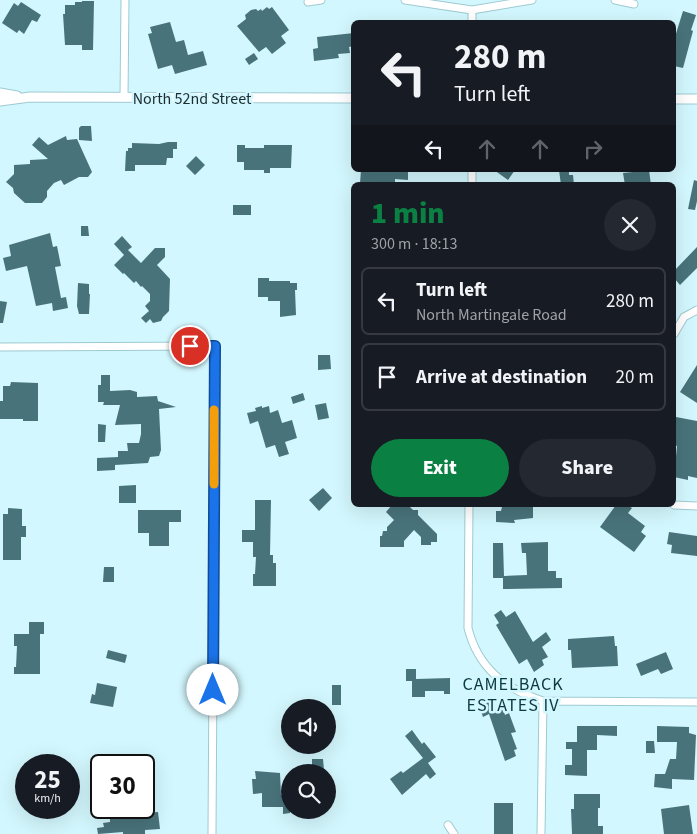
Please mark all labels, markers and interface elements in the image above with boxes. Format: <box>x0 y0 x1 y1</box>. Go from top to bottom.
text: 280 m <box>454 32 546 82</box>
icon: left <box>371 40 436 105</box>
text: Turn left <box>454 78 530 110</box>
street label: North 52nd Street <box>133 88 252 110</box>
icon: left <box>420 135 448 163</box>
icon: ahead <box>473 135 501 163</box>
icon: ahead <box>526 135 554 163</box>
icon: right <box>579 135 607 163</box>
text: 1 min <box>371 192 445 235</box>
button: close <box>604 199 656 251</box>
text: 300 m · 18:13 <box>371 233 458 255</box>
text: Turn left <box>416 277 487 304</box>
icon: left <box>373 287 401 315</box>
text: 280 m <box>606 288 654 315</box>
text: North Martingale Road <box>416 304 567 326</box>
pin <box>169 325 211 367</box>
icon: arrive <box>176 332 204 360</box>
icon: arrive <box>373 363 401 391</box>
text: Arrive at destination <box>416 364 587 391</box>
text: 20 m <box>616 364 654 391</box>
button: Exit <box>371 439 509 497</box>
button: Share <box>519 439 656 497</box>
position arrow <box>186 663 238 715</box>
district label: CAMELBACK ESTATES IV <box>462 672 564 718</box>
map controls <box>281 699 336 819</box>
button: sound <box>281 699 336 754</box>
speed limit sign: 30 <box>90 754 155 819</box>
text: 25 <box>34 762 61 798</box>
button: search <box>281 764 336 819</box>
text: km/h <box>34 790 61 807</box>

